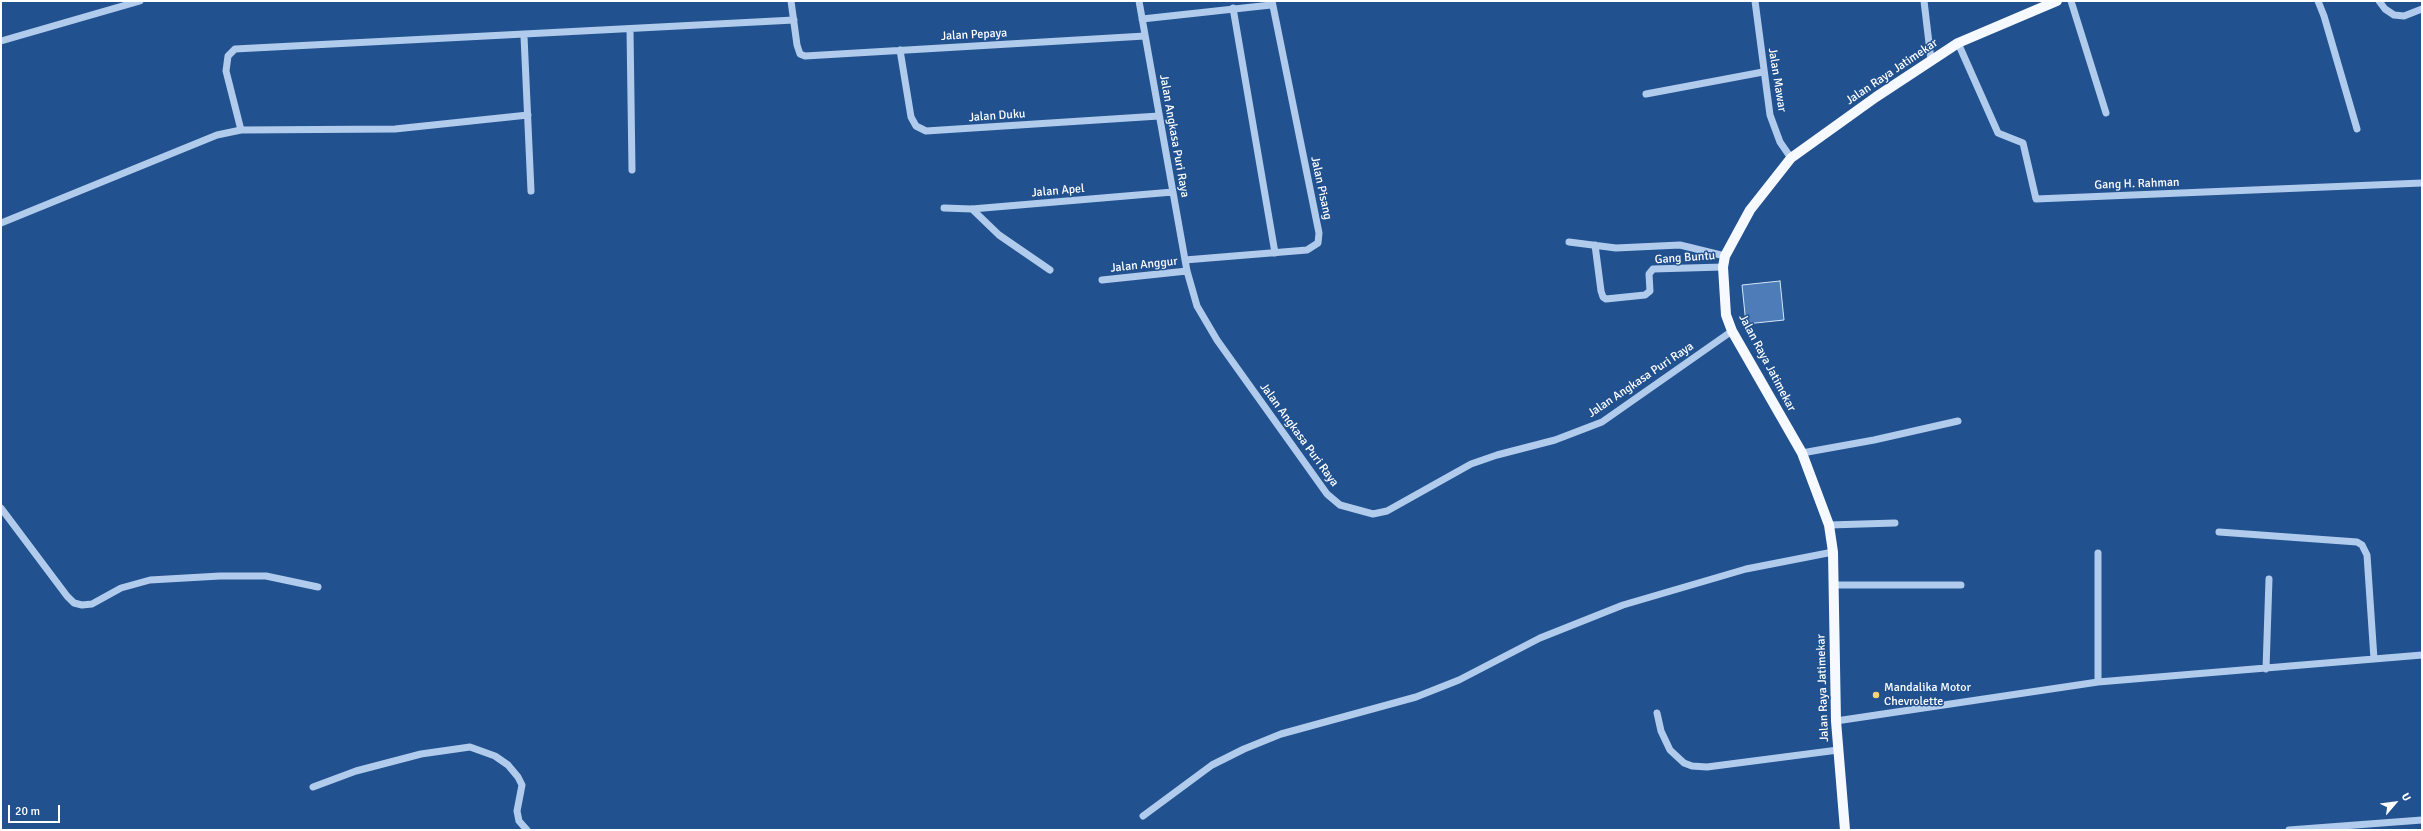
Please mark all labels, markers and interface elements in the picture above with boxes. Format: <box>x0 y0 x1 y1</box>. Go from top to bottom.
street label: Jalan Pepaya <box>941 26 1007 44</box>
street label: Jalan Raya Jatimekar <box>1843 36 1941 108</box>
street label: Jalan Mawar <box>1765 47 1789 113</box>
street label: Jalan Angkasa Puri Raya <box>1156 73 1192 199</box>
street label: Jalan Duku <box>968 107 1026 125</box>
street label: Jalan Pisang <box>1307 155 1335 221</box>
street label: Gang H. Rahman <box>2094 175 2180 193</box>
street label: Jalan Apel <box>1031 182 1085 200</box>
street label: Gang Buntu <box>1654 249 1716 267</box>
street label: Jalan Anggur <box>1110 254 1178 276</box>
street label: Jalan Raya Jatimekar <box>1735 312 1799 414</box>
street label: Jalan Angkasa Puri Raya <box>1585 339 1697 421</box>
street label: Jalan Angkasa Puri Raya <box>1257 380 1341 490</box>
street label: Jalan Raya Jatimekar <box>1814 634 1832 742</box>
place label: Mandalika Motor Chevrolette <box>1884 681 1971 709</box>
marker: Mandalika Motor Chevrolette <box>1871 690 1881 700</box>
north arrow <box>2375 783 2415 823</box>
text: U <box>2399 791 2414 803</box>
scale bar <box>10 797 62 823</box>
text: 20 m <box>15 804 40 819</box>

